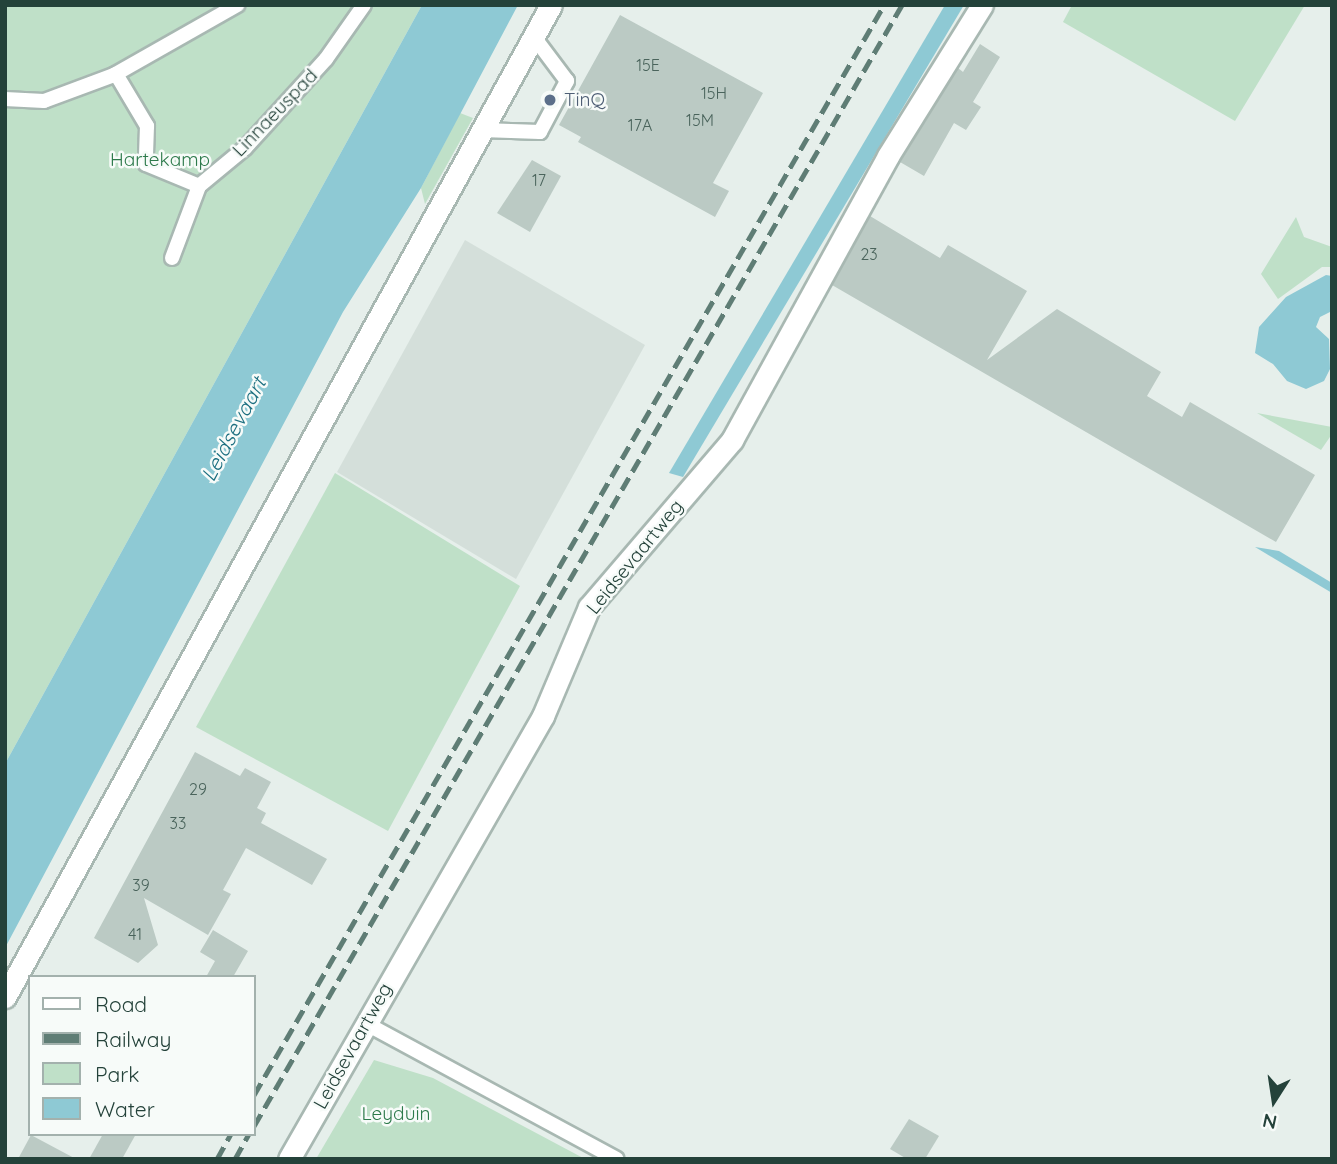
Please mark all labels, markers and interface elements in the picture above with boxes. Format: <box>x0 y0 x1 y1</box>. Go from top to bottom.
house number: 15E <box>636 55 660 75</box>
street label: Linnaeuspad <box>228 65 322 161</box>
house number: 15H <box>701 83 727 103</box>
place label: TinQ <box>564 89 605 111</box>
marker: TinQ <box>542 92 558 108</box>
house number: 15M <box>686 110 714 130</box>
house number: 17A <box>628 115 652 135</box>
park label: Hartekamp <box>110 149 210 171</box>
house number: 17 <box>532 170 546 190</box>
house number: 23 <box>860 244 878 264</box>
water label: Leidsevaart <box>195 373 271 485</box>
street label: Leidsevaartweg <box>582 495 688 619</box>
house number: 29 <box>189 779 207 799</box>
house number: 33 <box>170 813 186 833</box>
house number: 39 <box>132 875 150 895</box>
house number: 41 <box>128 924 142 944</box>
legend <box>28 975 256 1136</box>
street label: Leidsevaartweg <box>309 979 397 1113</box>
text: Road <box>95 991 147 1017</box>
text: Railway <box>95 1026 171 1052</box>
text: Park <box>95 1061 139 1087</box>
north arrow <box>1239 1066 1309 1136</box>
text: Water <box>95 1096 155 1122</box>
park label: Leyduin <box>361 1103 431 1125</box>
text: N <box>1260 1108 1279 1135</box>

